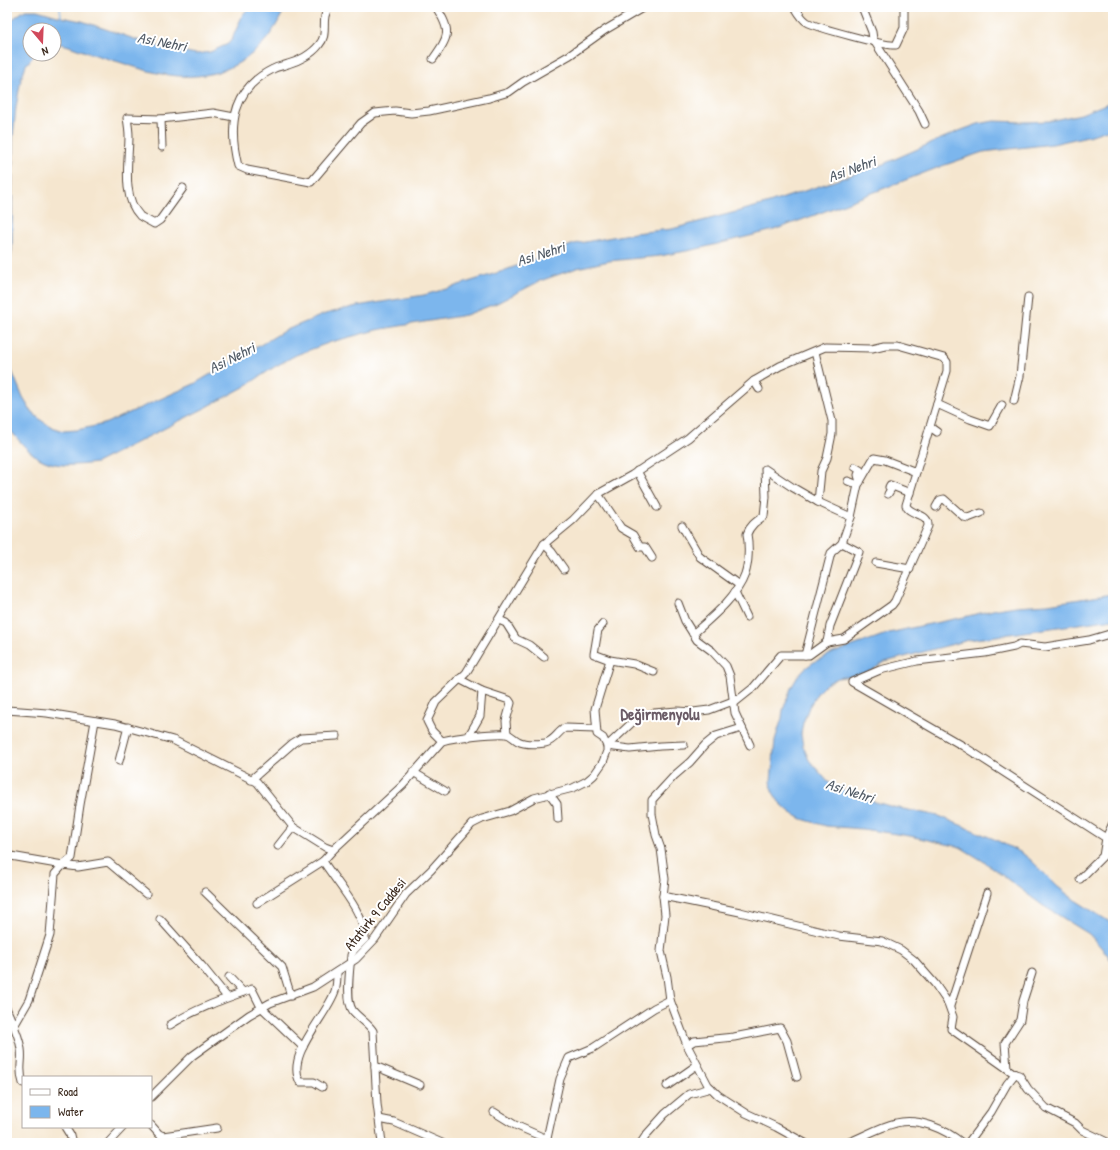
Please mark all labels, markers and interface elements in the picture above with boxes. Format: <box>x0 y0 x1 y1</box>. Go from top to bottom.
north arrow <box>22 22 62 62</box>
water label: Asi Nehri <box>136 26 190 57</box>
text: N <box>40 44 50 59</box>
water label: Asi Nehri <box>825 150 880 187</box>
water label: Asi Nehri <box>514 235 569 271</box>
water label: Asi Nehri <box>205 336 260 378</box>
district label: Değirmenyolu <box>620 703 700 726</box>
water label: Asi Nehri <box>823 773 878 809</box>
street label: Atatürk 9 Caddesi <box>339 873 410 954</box>
legend <box>22 1076 152 1128</box>
text: Road <box>58 1083 78 1100</box>
text: Water <box>58 1103 84 1120</box>

